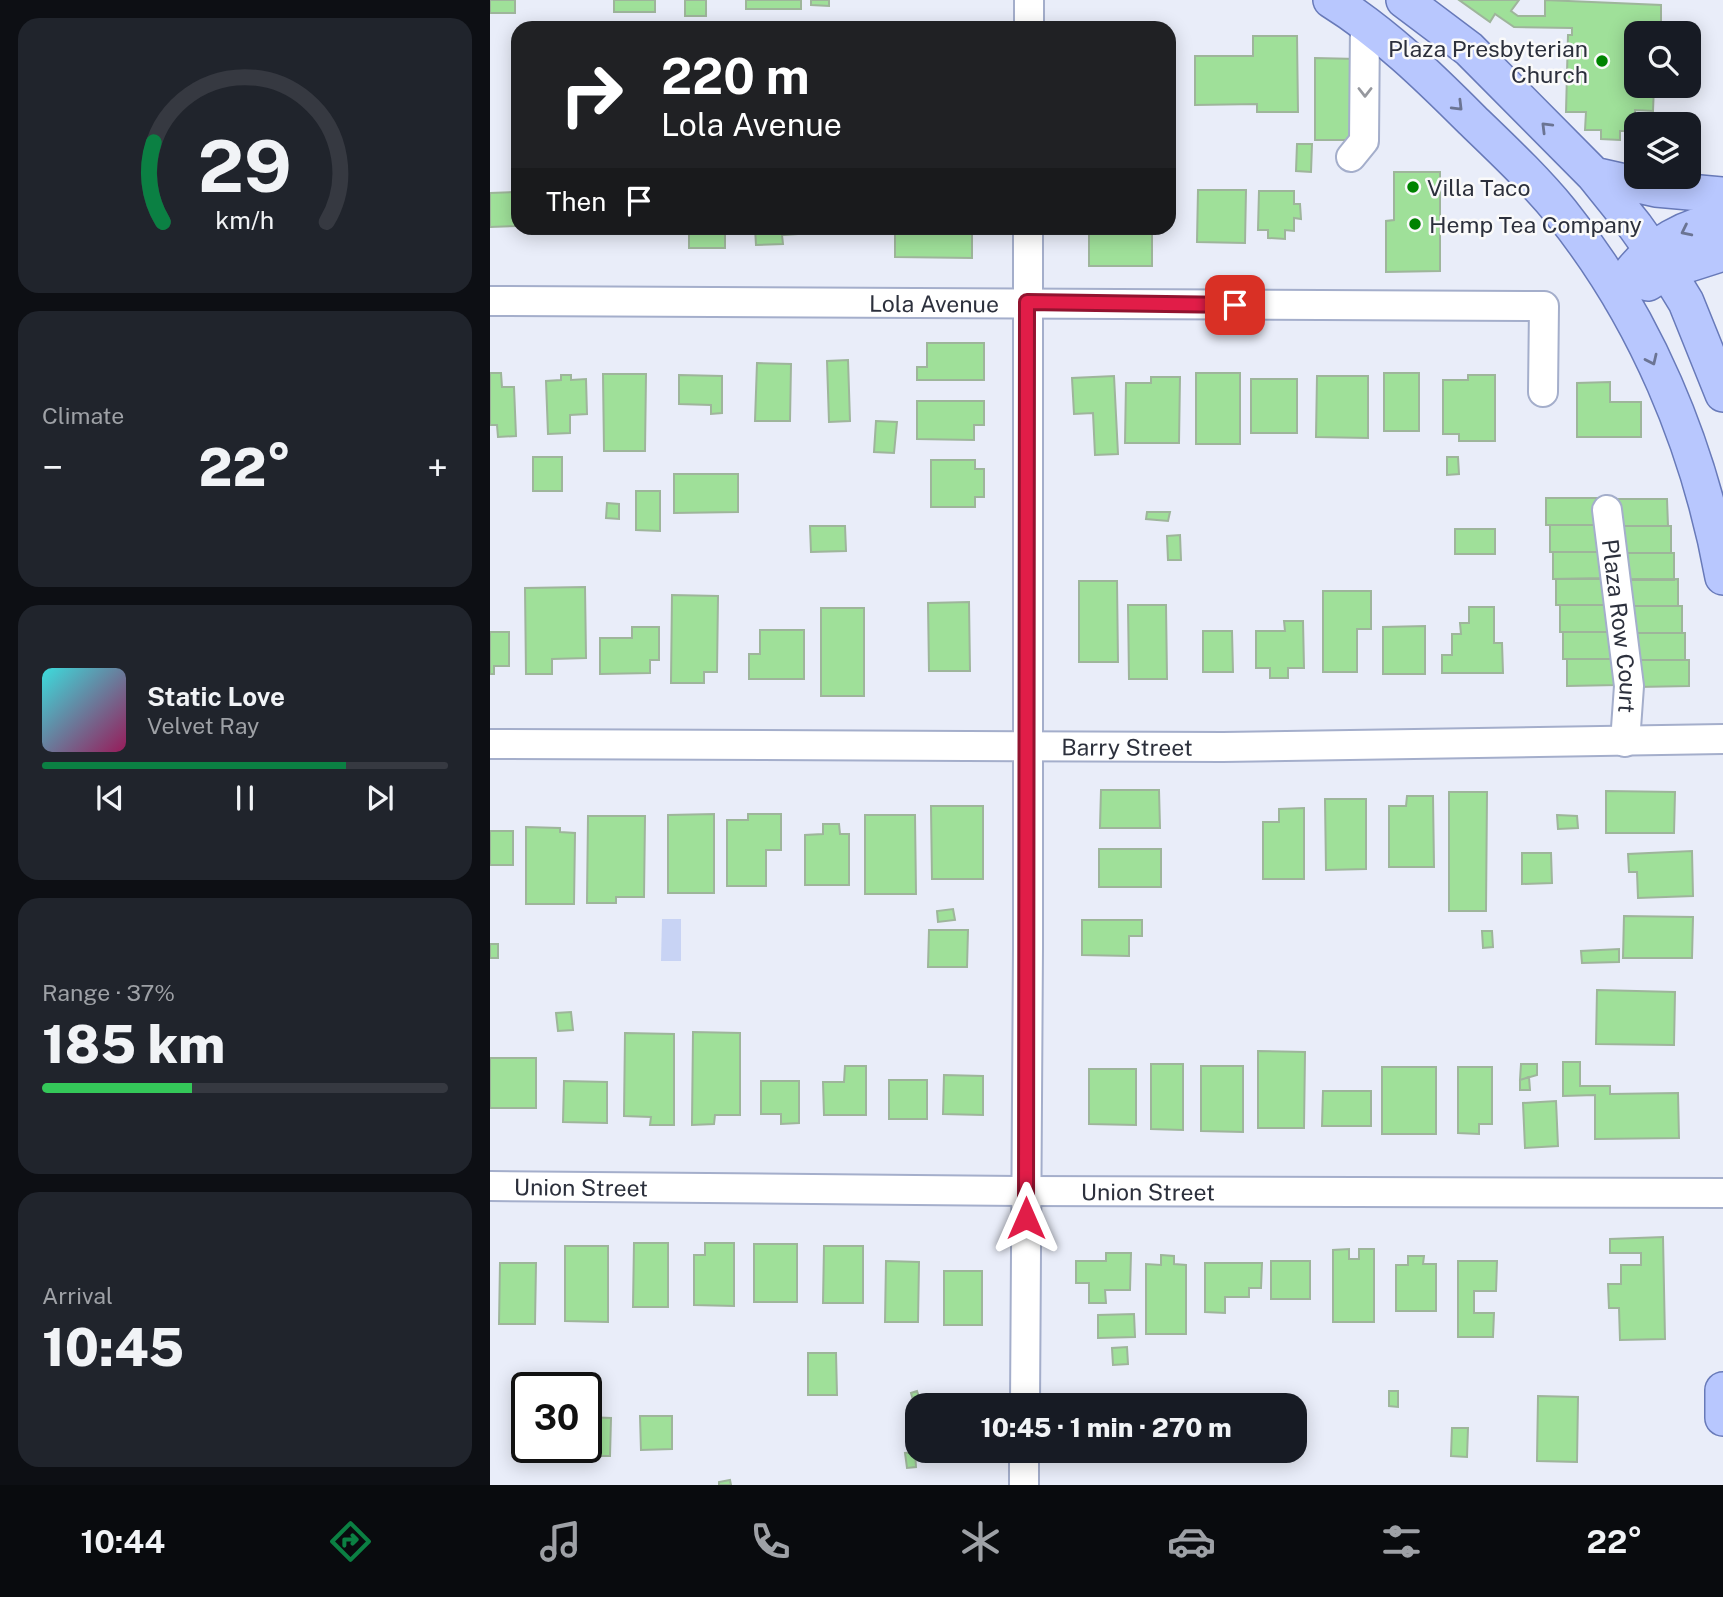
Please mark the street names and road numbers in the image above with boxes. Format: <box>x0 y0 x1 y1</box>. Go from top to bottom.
street label: Lola Avenue <box>869 289 999 317</box>
street label: Plaza Row Court <box>1597 538 1643 714</box>
street label: Barry Street <box>1061 733 1193 760</box>
street label: Union Street <box>514 1173 648 1201</box>
street label: Union Street <box>1081 1178 1215 1205</box>

